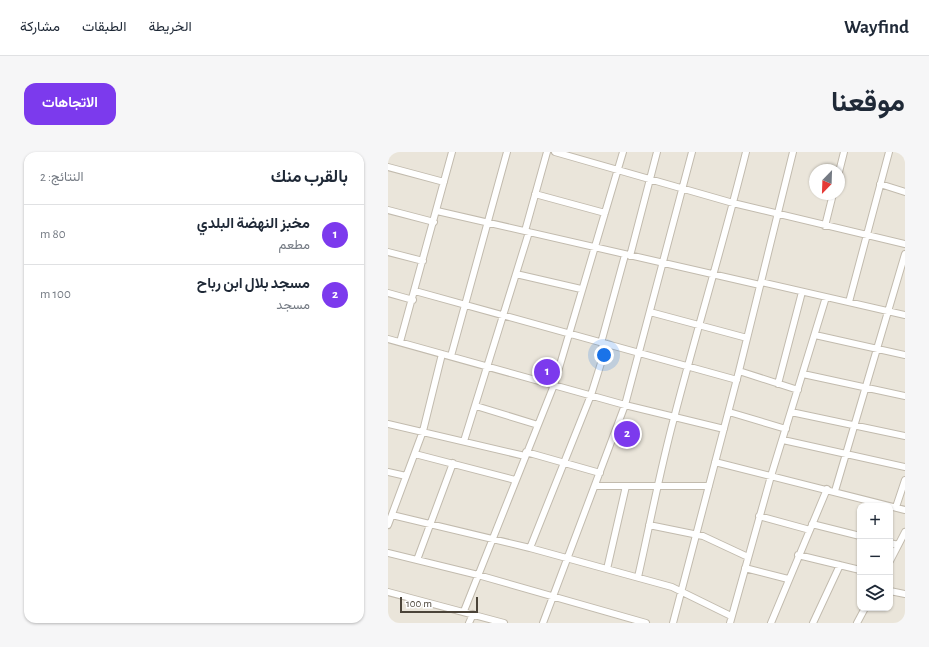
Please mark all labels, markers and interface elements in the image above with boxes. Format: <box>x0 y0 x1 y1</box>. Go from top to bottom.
text: Wayfind <box>844 18 909 37</box>
text: مشاركة <box>20 20 60 34</box>
text: الطبقات <box>82 20 126 34</box>
text: الخريطة <box>148 20 192 34</box>
button: الاتجاهات <box>24 83 116 125</box>
text: موقعنا <box>831 89 905 117</box>
north arrow <box>809 164 845 200</box>
text: بالقرب منك <box>271 168 348 185</box>
text: النتائج: 2 <box>40 171 84 184</box>
text: مخبز النهضة البلدي <box>197 216 310 231</box>
text: 80 m <box>40 228 66 241</box>
text: 1 <box>333 228 337 241</box>
text: مطعم <box>279 239 310 252</box>
text: مسجد بلال ابن رباح <box>197 276 310 291</box>
text: 100 m <box>40 288 71 301</box>
text: 2 <box>332 288 338 301</box>
text: مسجد <box>276 299 310 312</box>
your location <box>594 345 614 365</box>
pin: 1 <box>534 357 560 387</box>
pin: 2 <box>614 419 640 449</box>
map controls <box>857 503 893 611</box>
button: + <box>857 503 893 539</box>
button: − <box>857 539 893 575</box>
button: layers <box>857 575 893 611</box>
scale bar <box>400 595 478 614</box>
text: 100 m <box>406 598 432 609</box>

